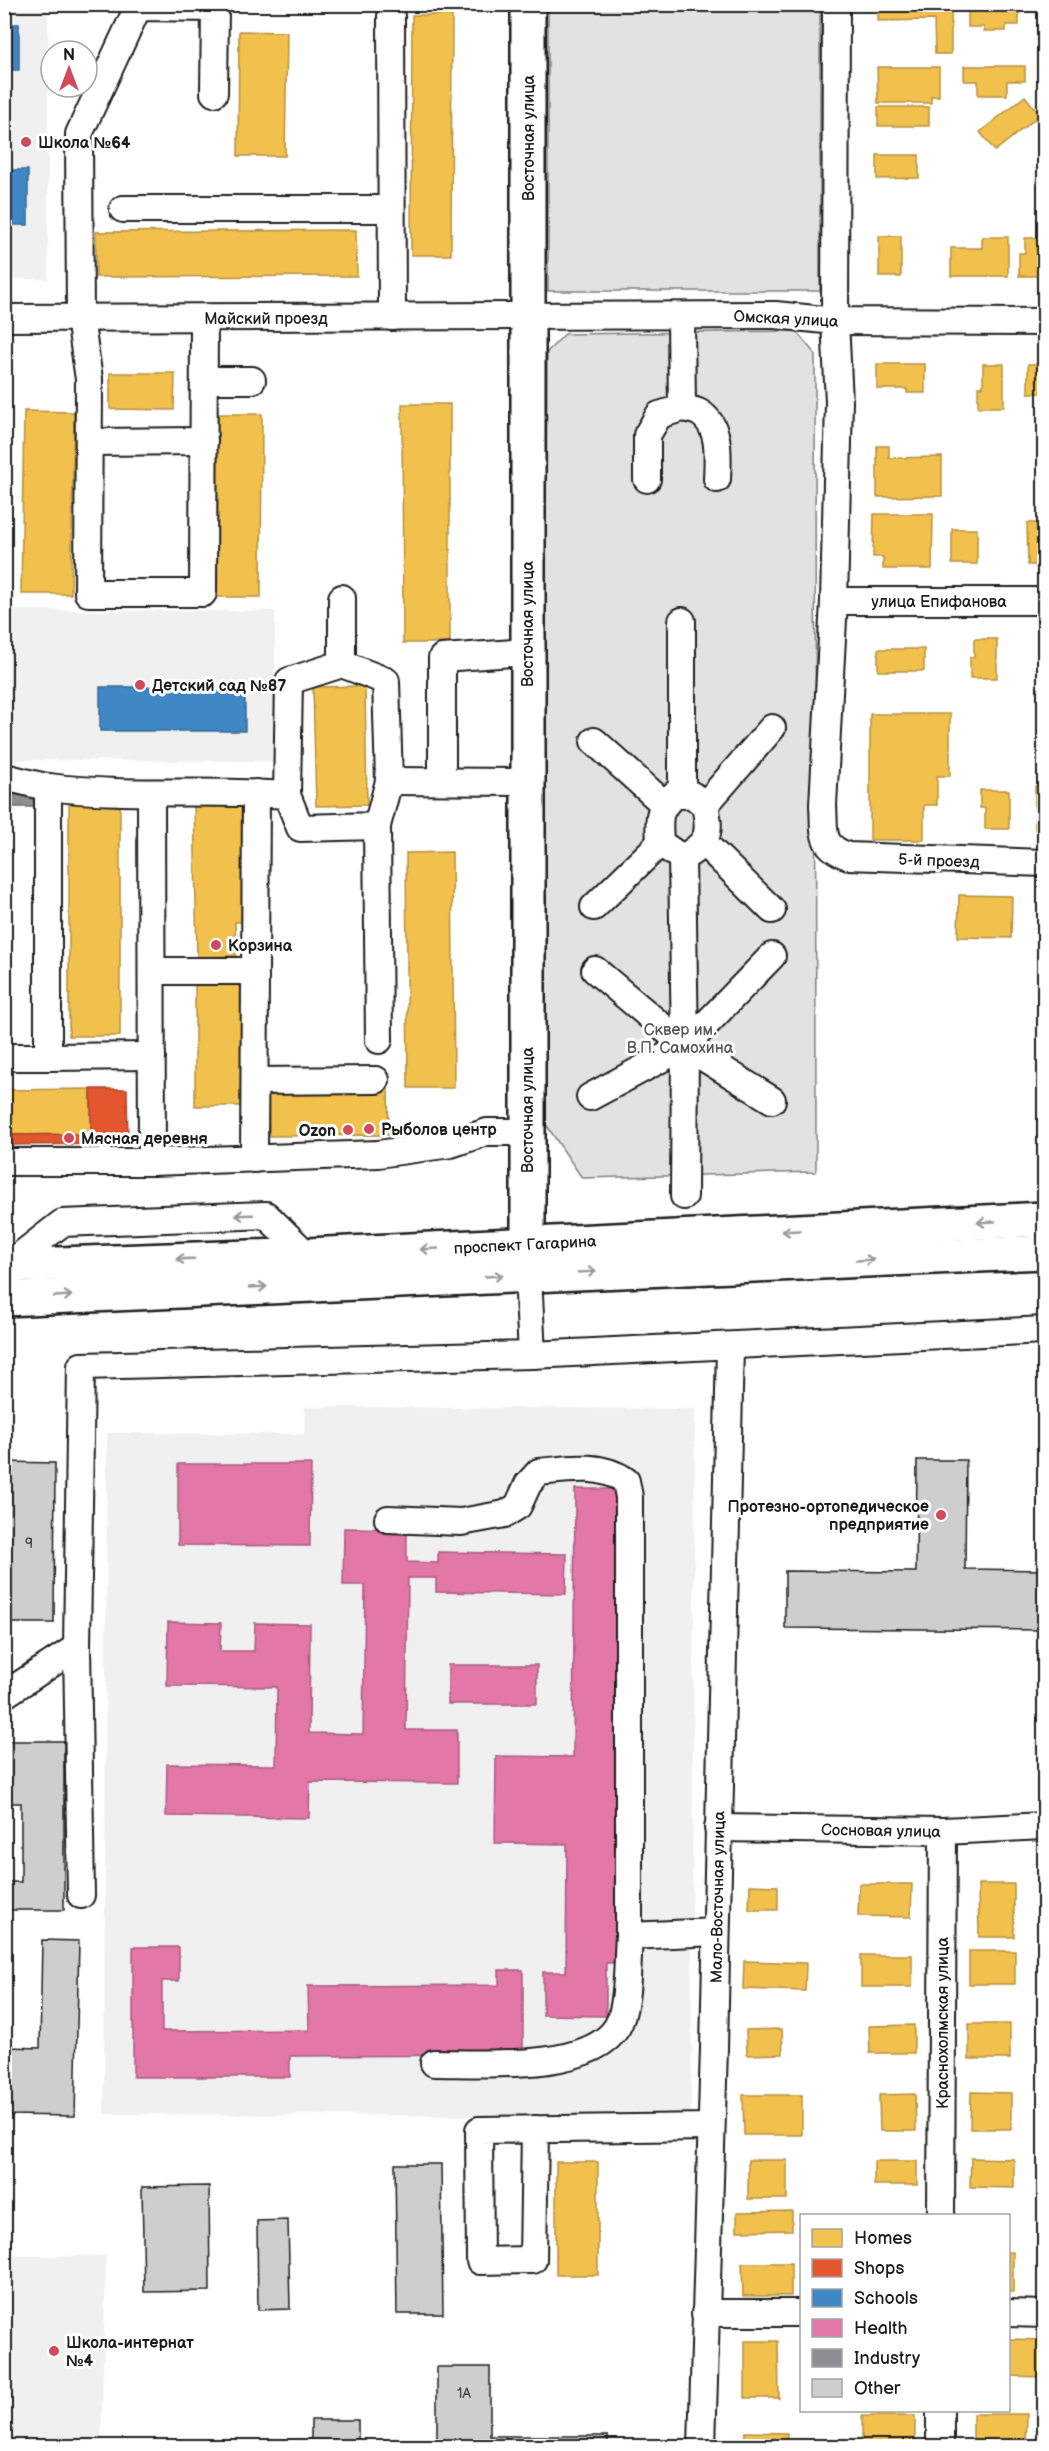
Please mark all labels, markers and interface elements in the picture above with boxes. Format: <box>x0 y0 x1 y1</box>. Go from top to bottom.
north arrow <box>39 39 99 99</box>
text: N <box>63 46 75 65</box>
street label: Восточная улица <box>520 74 539 201</box>
place label: Школа №64 <box>38 134 131 153</box>
marker: Школа №64 <box>19 135 33 149</box>
street label: Омская улица <box>733 307 839 332</box>
street label: Майский проезд <box>204 310 328 329</box>
street label: Восточная улица <box>519 560 538 687</box>
street label: улица Епифанова <box>871 593 1007 612</box>
place label: Детский сад №87 <box>152 677 286 696</box>
marker: Детский сад №87 <box>133 678 147 692</box>
street label: 5-й проезд <box>898 851 980 872</box>
place label: Корзина <box>228 937 293 956</box>
marker: Корзина <box>209 938 223 952</box>
park label: Сквер им. В.П. Самохина <box>627 1021 734 1058</box>
street label: Восточная улица <box>519 1046 538 1173</box>
place label: Рыболов центр <box>381 1121 497 1140</box>
place label: Ozon <box>299 1122 336 1141</box>
marker: Рыболов центр <box>362 1122 376 1136</box>
marker: Ozon <box>341 1123 355 1137</box>
place label: Мясная деревня <box>81 1130 208 1149</box>
marker: Мясная деревня <box>62 1131 76 1145</box>
one-way arrow <box>234 1210 254 1221</box>
one-way arrow <box>977 1216 997 1227</box>
one-way arrow <box>782 1226 802 1237</box>
street label: проспект Гагарина <box>453 1232 598 1259</box>
one-way arrow <box>419 1243 439 1254</box>
one-way arrow <box>176 1254 196 1265</box>
one-way arrow <box>855 1254 875 1266</box>
one-way arrow <box>576 1267 596 1278</box>
one-way arrow <box>484 1271 504 1282</box>
one-way arrow <box>247 1282 267 1293</box>
one-way arrow <box>52 1290 72 1301</box>
place label: Протезно-ортопедическое предприятие <box>727 1498 929 1535</box>
marker: Протезно-ортопедическое предприятие <box>934 1508 948 1522</box>
house number: 9 <box>25 1535 33 1552</box>
street label: Мало-Восточная улица <box>707 1810 730 1983</box>
street label: Сосновая улица <box>821 1821 942 1842</box>
street label: Краснохолмская улица <box>934 1937 953 2109</box>
legend <box>800 2214 1010 2412</box>
text: Homes <box>854 2228 912 2249</box>
text: Shops <box>854 2258 905 2279</box>
text: Schools <box>854 2288 918 2309</box>
text: Health <box>854 2318 908 2339</box>
place label: Школа-интернат №4 <box>66 2334 194 2371</box>
marker: Школа-интернат №4 <box>47 2344 61 2358</box>
text: Industry <box>854 2348 921 2369</box>
text: Other <box>854 2378 901 2399</box>
house number: 1А <box>457 2385 471 2402</box>

